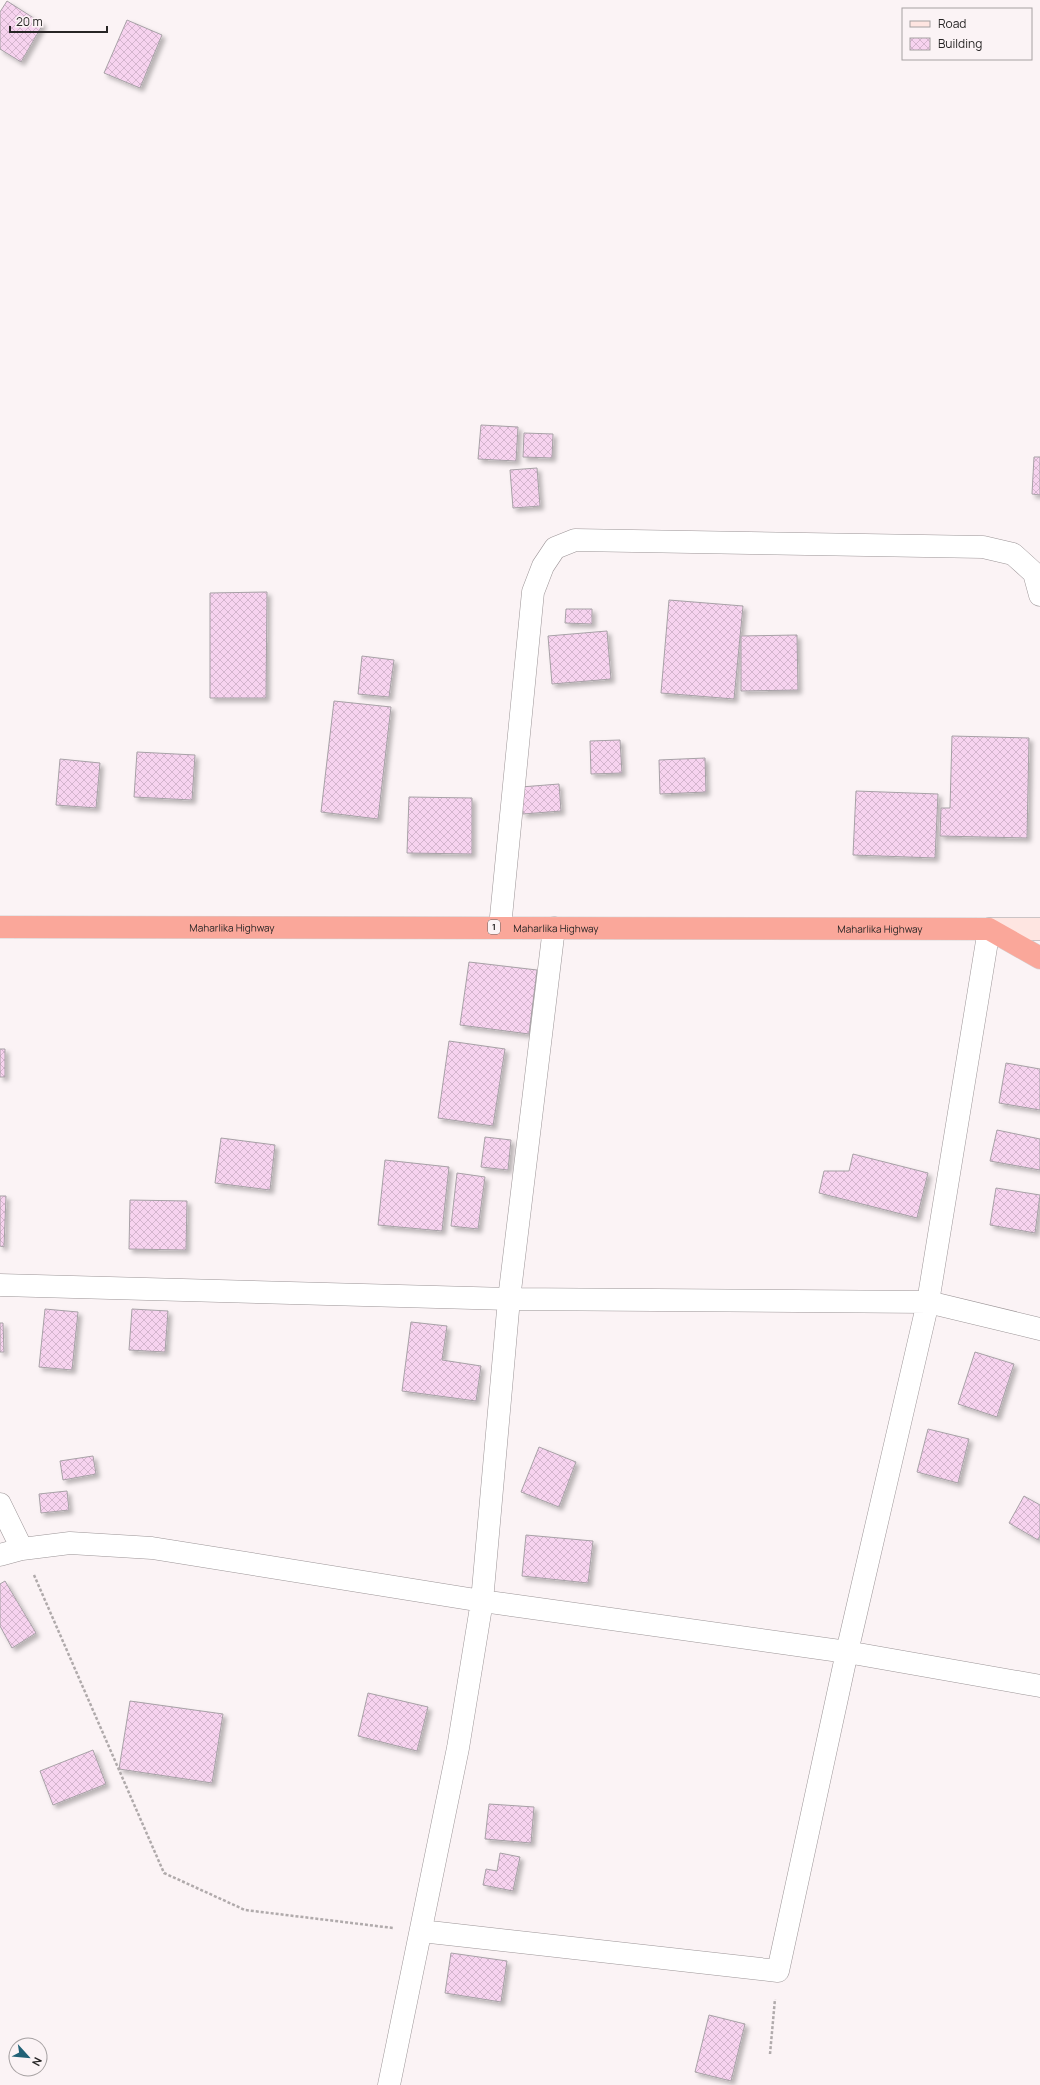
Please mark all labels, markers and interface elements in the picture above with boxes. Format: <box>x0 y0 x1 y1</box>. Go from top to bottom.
scale bar <box>10 8 107 34</box>
legend <box>902 8 1032 60</box>
text: 20 m <box>16 13 43 30</box>
text: Road <box>938 15 966 32</box>
text: Building <box>938 35 982 52</box>
street label: Maharlika Highway <box>189 920 275 935</box>
road number: 1 <box>488 920 500 934</box>
street label: Maharlika Highway <box>513 921 599 935</box>
street label: Maharlika Highway <box>837 922 923 936</box>
north arrow <box>8 2037 48 2077</box>
text: N <box>29 2055 46 2069</box>

